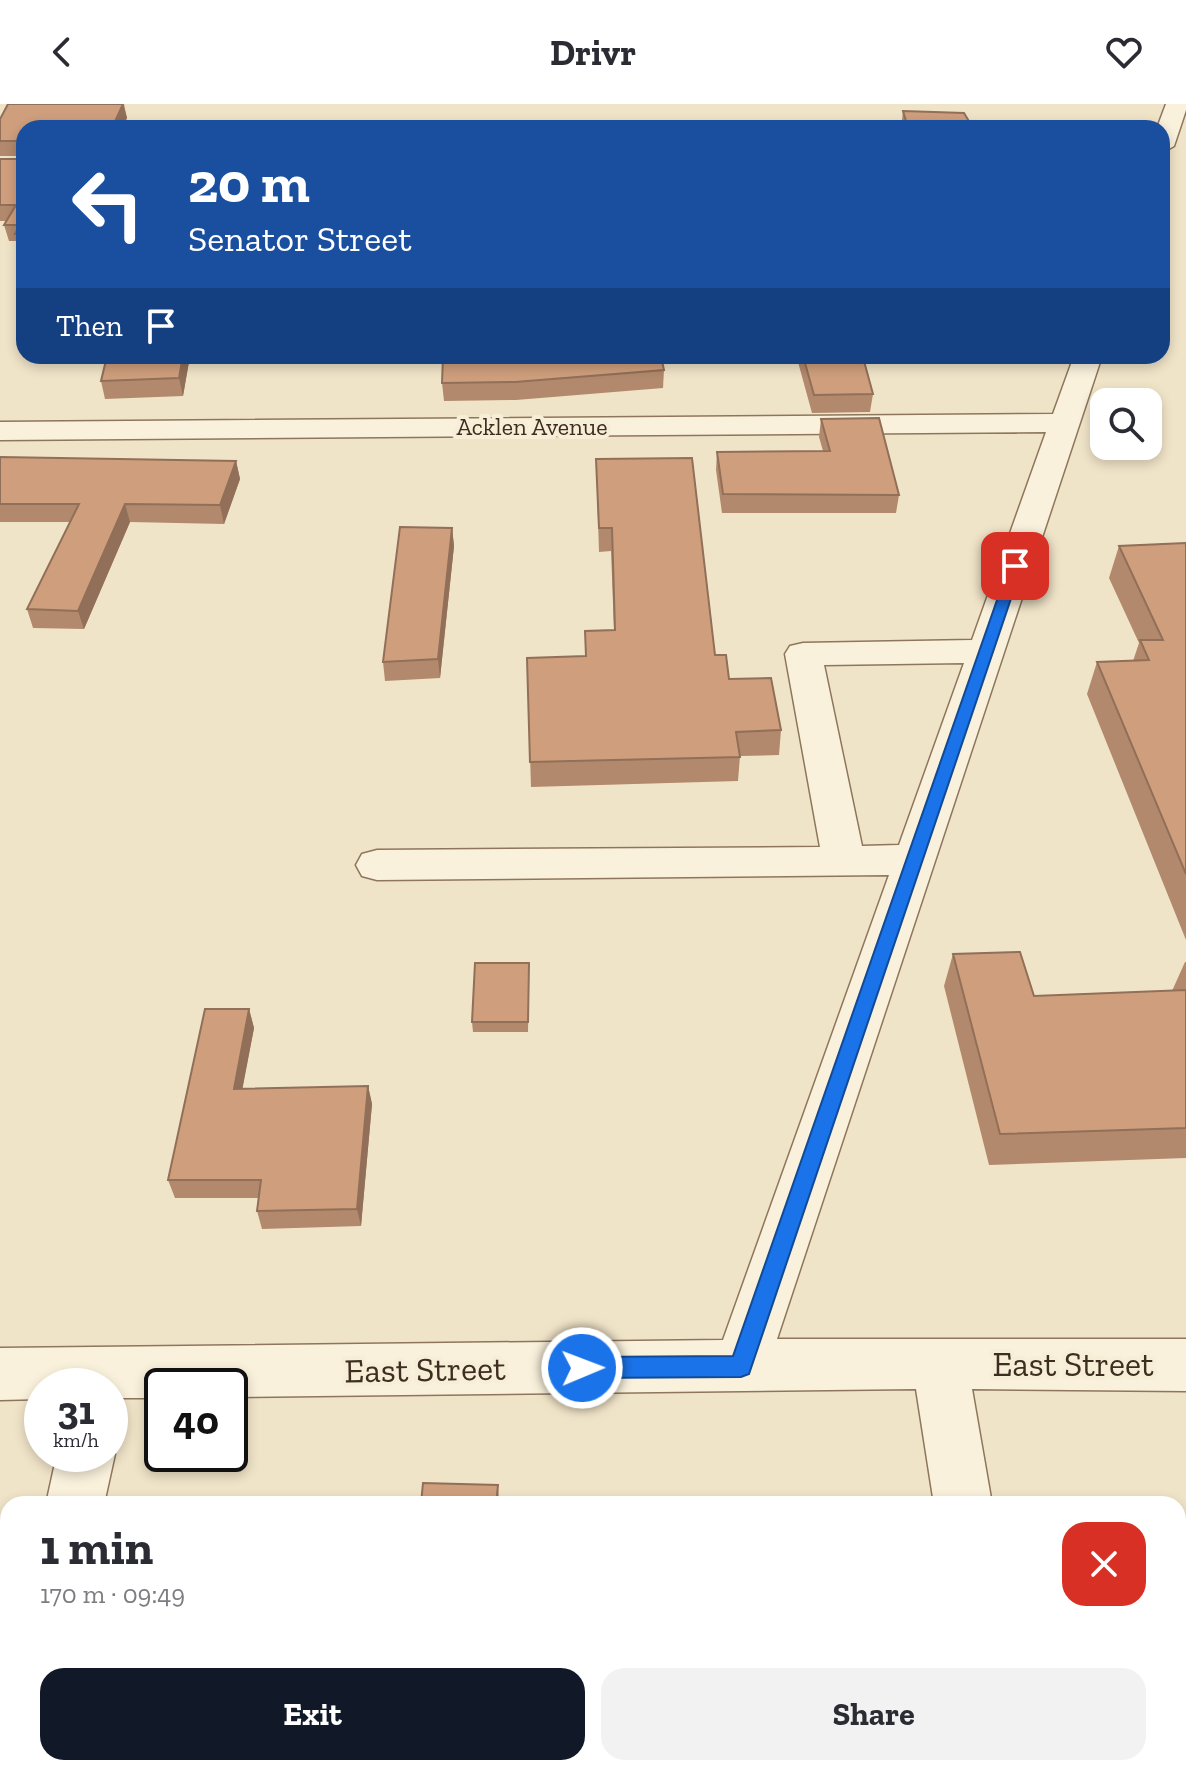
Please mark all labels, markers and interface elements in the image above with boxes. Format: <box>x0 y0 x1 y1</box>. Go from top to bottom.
icon: back <box>40 30 84 74</box>
icon: heart <box>1102 30 1146 74</box>
text: Drivr <box>550 31 636 74</box>
text: 20 m <box>188 149 310 216</box>
icon: left <box>56 152 160 256</box>
text: Senator Street <box>188 217 412 260</box>
icon: arrive <box>139 304 183 348</box>
text: Then <box>56 308 123 344</box>
map controls <box>1090 388 1162 460</box>
button: search <box>1090 388 1162 460</box>
street label: Acklen Avenue <box>457 412 607 441</box>
pin <box>981 532 1049 600</box>
icon: arrive <box>993 544 1037 588</box>
position arrow <box>540 1326 624 1410</box>
street label: East Street <box>992 1344 1154 1385</box>
street label: East Street <box>344 1348 506 1391</box>
speed limit sign: 40 <box>144 1368 248 1472</box>
text: 31 <box>57 1386 95 1434</box>
text: km/h <box>53 1428 99 1452</box>
text: 1 min <box>40 1519 153 1576</box>
button: close <box>1062 1522 1146 1606</box>
text: 170 m · 09:49 <box>40 1578 185 1610</box>
button: Exit <box>40 1668 585 1760</box>
button: Share <box>601 1668 1146 1760</box>

